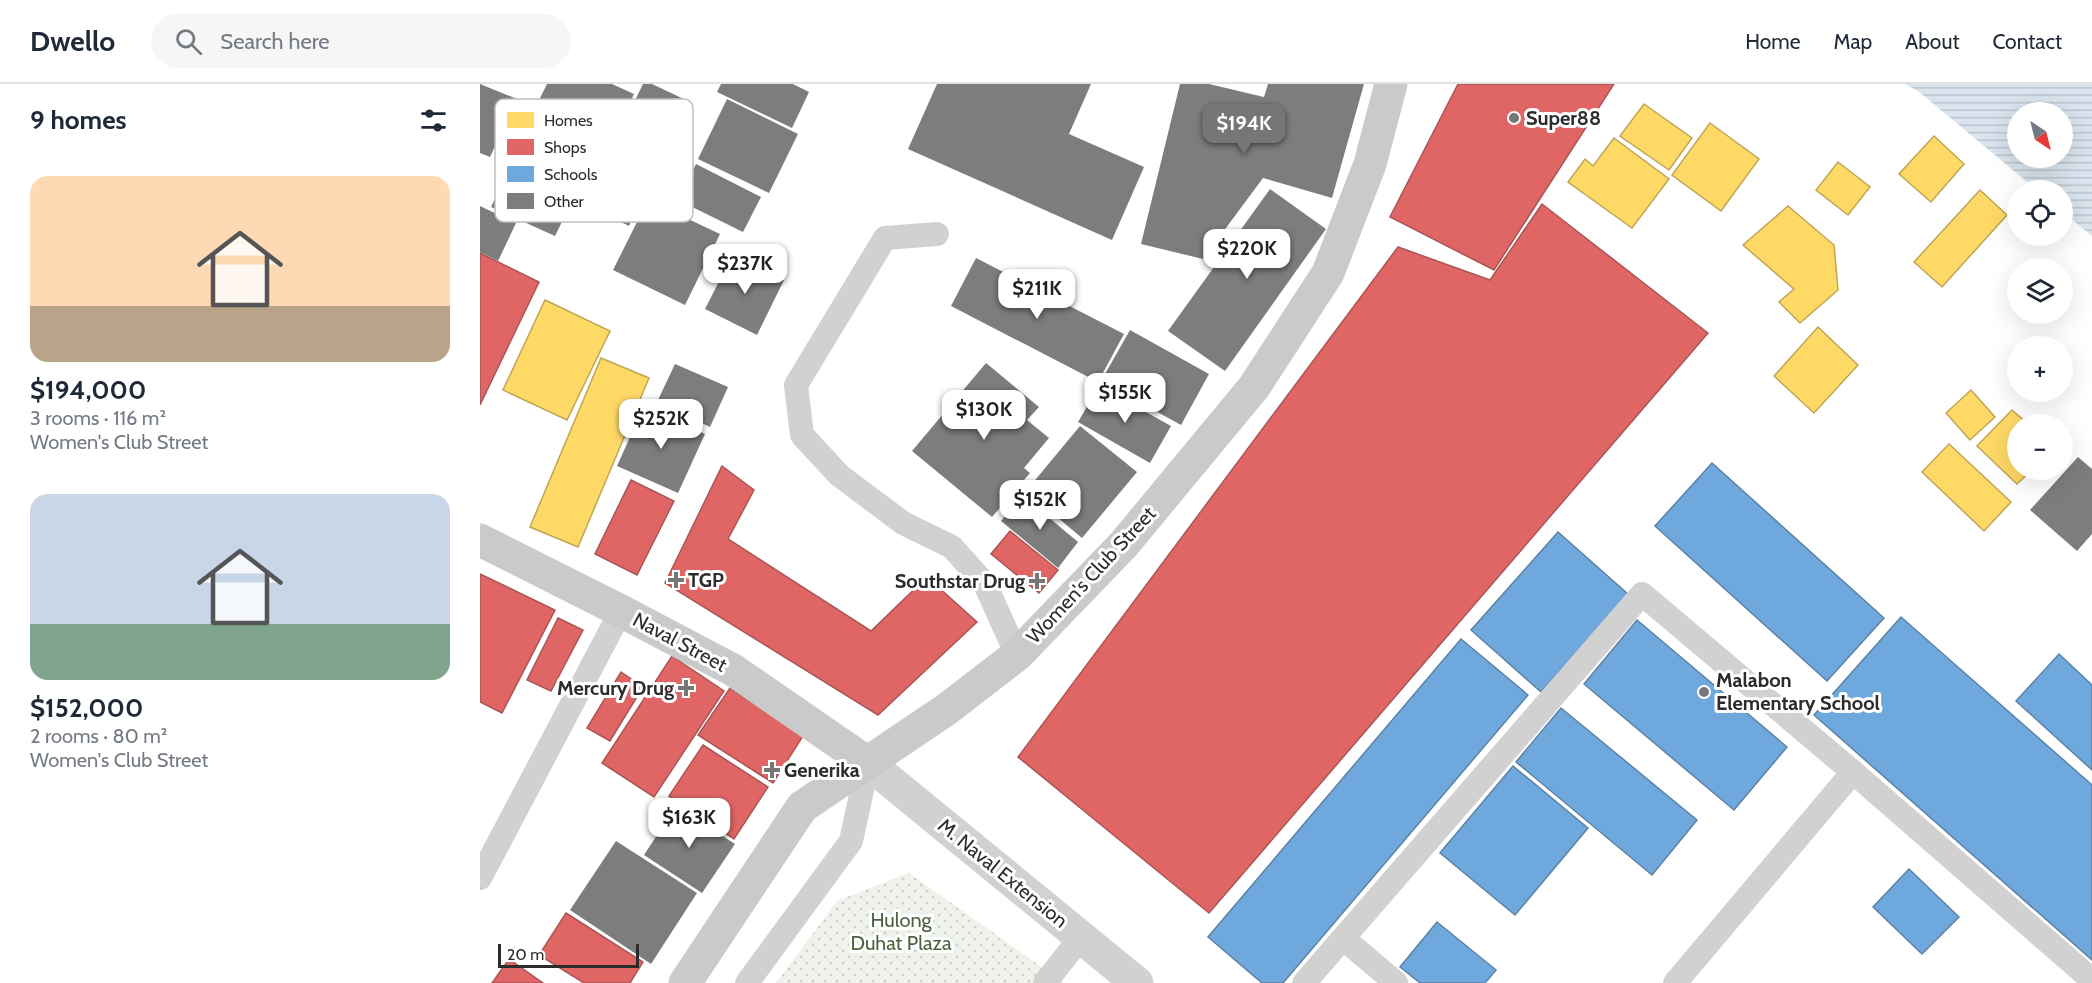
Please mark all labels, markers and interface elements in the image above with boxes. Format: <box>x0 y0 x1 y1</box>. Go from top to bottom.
search box <box>151 14 571 68</box>
text: Dwello <box>30 24 115 58</box>
icon: search <box>172 25 205 58</box>
text: Search here <box>220 28 330 55</box>
text: Home <box>1745 29 1801 54</box>
text: Map <box>1834 29 1872 54</box>
text: About <box>1905 29 1959 54</box>
text: Contact <box>1992 29 2062 54</box>
legend <box>495 99 693 222</box>
north arrow <box>2007 102 2073 168</box>
map controls <box>2007 102 2073 480</box>
text: 9 homes <box>30 104 127 136</box>
icon: filters <box>417 104 450 137</box>
pin: $194K <box>1202 104 1286 155</box>
place label: Super88 <box>1526 106 1601 130</box>
text: Homes <box>544 111 593 130</box>
text: $194K <box>1216 111 1272 135</box>
marker: Super88 <box>1507 111 1521 125</box>
text: Shops <box>544 138 587 157</box>
text: Schools <box>544 165 598 184</box>
button: locate <box>2007 180 2073 246</box>
text: Other <box>544 192 585 211</box>
icon: home <box>186 215 294 323</box>
pin: $220K <box>1205 229 1289 280</box>
text: $220K <box>1217 236 1277 260</box>
pin: $237K <box>703 244 787 295</box>
text: $237K <box>717 251 773 275</box>
button: layers <box>2007 258 2073 324</box>
pin: $211K <box>995 269 1079 320</box>
text: $211K <box>1012 276 1062 300</box>
button: + <box>2007 336 2073 402</box>
pin: $155K <box>1083 373 1167 424</box>
text: $194,000 <box>30 374 146 406</box>
text: $155K <box>1099 380 1152 404</box>
pin: $130K <box>942 390 1026 441</box>
text: $130K <box>956 397 1012 421</box>
pin: $252K <box>619 399 703 450</box>
text: 3 rooms · 116 m² <box>30 406 166 430</box>
text: $252K <box>633 406 689 430</box>
button: − <box>2007 414 2073 480</box>
text: Women's Club Street <box>30 430 208 454</box>
pin: $152K <box>998 480 1082 531</box>
text: $152K <box>1014 487 1066 511</box>
street label: Women's Club Street <box>1021 501 1161 648</box>
icon: home <box>186 533 294 641</box>
place label: TGP <box>688 568 724 592</box>
place label: Southstar Drug <box>895 569 1025 593</box>
marker: TGP <box>669 573 683 587</box>
marker: Southstar Drug <box>1030 574 1044 588</box>
street label: Naval Street <box>629 607 731 677</box>
place label: Malabon Elementary School <box>1716 668 1880 715</box>
place label: Mercury Drug <box>557 676 674 700</box>
marker: Mercury Drug <box>679 681 693 695</box>
marker: Malabon Elementary School <box>1697 685 1711 699</box>
text: $152,000 <box>30 692 143 724</box>
text: 2 rooms · 80 m² <box>30 724 167 748</box>
text: Women's Club Street <box>30 748 208 772</box>
place label: Generika <box>784 758 860 782</box>
marker: Generika <box>765 763 779 777</box>
pin: $163K <box>647 798 731 849</box>
text: $163K <box>662 805 716 829</box>
street label: M. Naval Extension <box>933 813 1073 933</box>
park label: Hulong Duhat Plaza <box>850 908 952 955</box>
scale bar <box>498 941 639 968</box>
text: 20 m <box>507 945 544 964</box>

